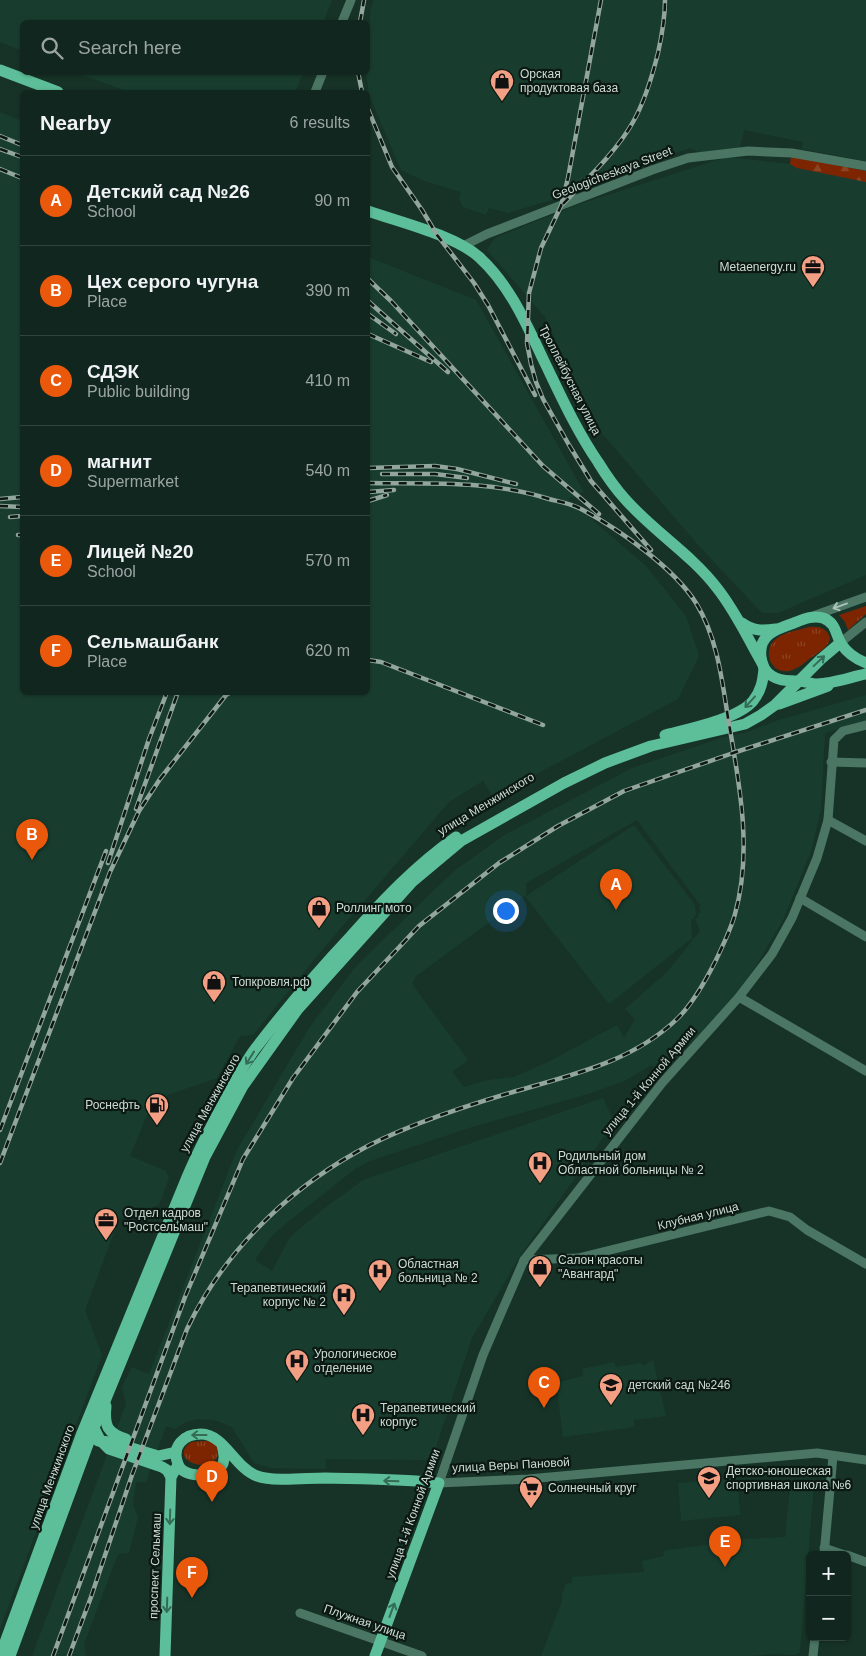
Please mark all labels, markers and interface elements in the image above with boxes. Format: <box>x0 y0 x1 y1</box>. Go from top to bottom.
search box <box>20 20 370 75</box>
icon: search <box>38 34 66 62</box>
text: Search here <box>78 37 182 58</box>
place label: Орская продуктовая база <box>520 67 618 95</box>
shop icon: Орская продуктовая база <box>489 68 515 102</box>
text: Nearby <box>40 111 111 134</box>
text: 6 results <box>290 114 350 131</box>
street label: Geologicheskaya Street <box>550 143 675 202</box>
text: Детский сад №26 <box>87 181 250 202</box>
text: A <box>50 192 62 209</box>
text: 90 m <box>314 192 350 209</box>
text: School <box>87 203 136 220</box>
office icon: Metaenergy.ru <box>800 254 826 288</box>
place label: Metaenergy.ru <box>720 260 796 274</box>
text: Цех серого чугуна <box>87 271 258 292</box>
text: B <box>50 282 62 299</box>
text: 390 m <box>306 282 350 299</box>
text: Place <box>87 293 127 310</box>
street label: Троллейбусная улица <box>536 323 604 438</box>
text: СДЭК <box>87 361 139 382</box>
text: C <box>50 372 62 389</box>
text: 410 m <box>306 372 350 389</box>
text: Public building <box>87 383 190 400</box>
text: магнит <box>87 451 152 472</box>
text: D <box>50 462 62 479</box>
text: 540 m <box>306 462 350 479</box>
text: Supermarket <box>87 473 179 490</box>
text: Лицей №20 <box>87 541 194 562</box>
text: E <box>51 552 61 569</box>
text: 570 m <box>306 552 350 569</box>
text: School <box>87 563 136 580</box>
one-way arrow <box>832 602 848 611</box>
text: Сельмашбанк <box>87 631 219 652</box>
text: F <box>51 642 61 659</box>
text: 620 m <box>306 642 350 659</box>
text: Place <box>87 653 127 670</box>
one-way arrow <box>812 655 825 667</box>
one-way arrow <box>745 696 756 709</box>
street label: улица Менжинского <box>435 770 537 838</box>
pin: B <box>16 819 48 860</box>
pin: A <box>600 869 632 910</box>
shop icon: Роллинг мото <box>306 895 332 929</box>
your location <box>493 898 519 924</box>
place label: Роллинг мото <box>336 901 412 915</box>
shop icon: Топкровля.рф <box>201 969 227 1003</box>
place label: Топкровля.рф <box>232 975 310 989</box>
street label: улица 1-й Конной Армии <box>600 1024 698 1138</box>
one-way arrow <box>245 1050 255 1064</box>
street label: улица Менжинского <box>177 1051 243 1154</box>
fuel station icon: Роснефть <box>144 1092 170 1126</box>
place label: Роснефть <box>85 1098 140 1112</box>
place label: Родильный дом Областной больницы № 2 <box>558 1149 704 1177</box>
hospital icon: Родильный дом Областной больницы № 2 <box>527 1150 553 1184</box>
street label: Клубная улица <box>656 1199 740 1233</box>
place label: Отдел кадров "Ростсельмаш" <box>124 1206 208 1234</box>
office icon: Отдел кадров "Ростсельмаш" <box>93 1207 119 1241</box>
place label: Салон красоты "Авангард" <box>558 1253 643 1281</box>
shop icon: Салон красоты "Авангард" <box>527 1254 553 1288</box>
place label: Областная больница № 2 <box>398 1257 478 1285</box>
hospital icon: Областная больница № 2 <box>367 1258 393 1292</box>
place label: Терапевтический корпус № 2 <box>230 1281 326 1309</box>
hospital icon: Терапевтический корпус № 2 <box>331 1282 357 1316</box>
place label: Урологическое отделение <box>314 1347 397 1375</box>
hospital icon: Урологическое отделение <box>284 1348 310 1382</box>
pin: C <box>528 1367 560 1408</box>
school or university icon: детский сад №246 <box>598 1372 624 1406</box>
place label: детский сад №246 <box>628 1378 731 1392</box>
place label: Терапевтический корпус <box>380 1401 476 1429</box>
hospital icon: Терапевтический корпус <box>350 1402 376 1436</box>
street label: улица Менжинского <box>27 1423 77 1531</box>
one-way arrow <box>192 1430 208 1440</box>
street label: улица 1-й Конной Армии <box>383 1447 443 1581</box>
street label: улица Веры Пановой <box>452 1455 570 1475</box>
pin: D <box>196 1461 228 1502</box>
place label: Детско-юношеская спортивная школа №6 <box>726 1464 852 1492</box>
school or university icon: Детско-юношеская спортивная школа №6 <box>696 1465 722 1499</box>
supermarket icon: Солнечный круг <box>518 1475 544 1509</box>
one-way arrow <box>383 1476 399 1485</box>
place label: Солнечный круг <box>548 1481 637 1495</box>
one-way arrow <box>165 1508 175 1524</box>
street label: проспект Сельмаш <box>146 1513 164 1619</box>
pin: E <box>709 1526 741 1567</box>
map controls <box>806 1551 851 1641</box>
button: + <box>806 1551 851 1596</box>
pin: F <box>176 1557 208 1598</box>
one-way arrow <box>162 1596 172 1613</box>
button: − <box>806 1596 851 1641</box>
street label: Плужная улица <box>322 1601 408 1643</box>
one-way arrow <box>388 1603 397 1619</box>

